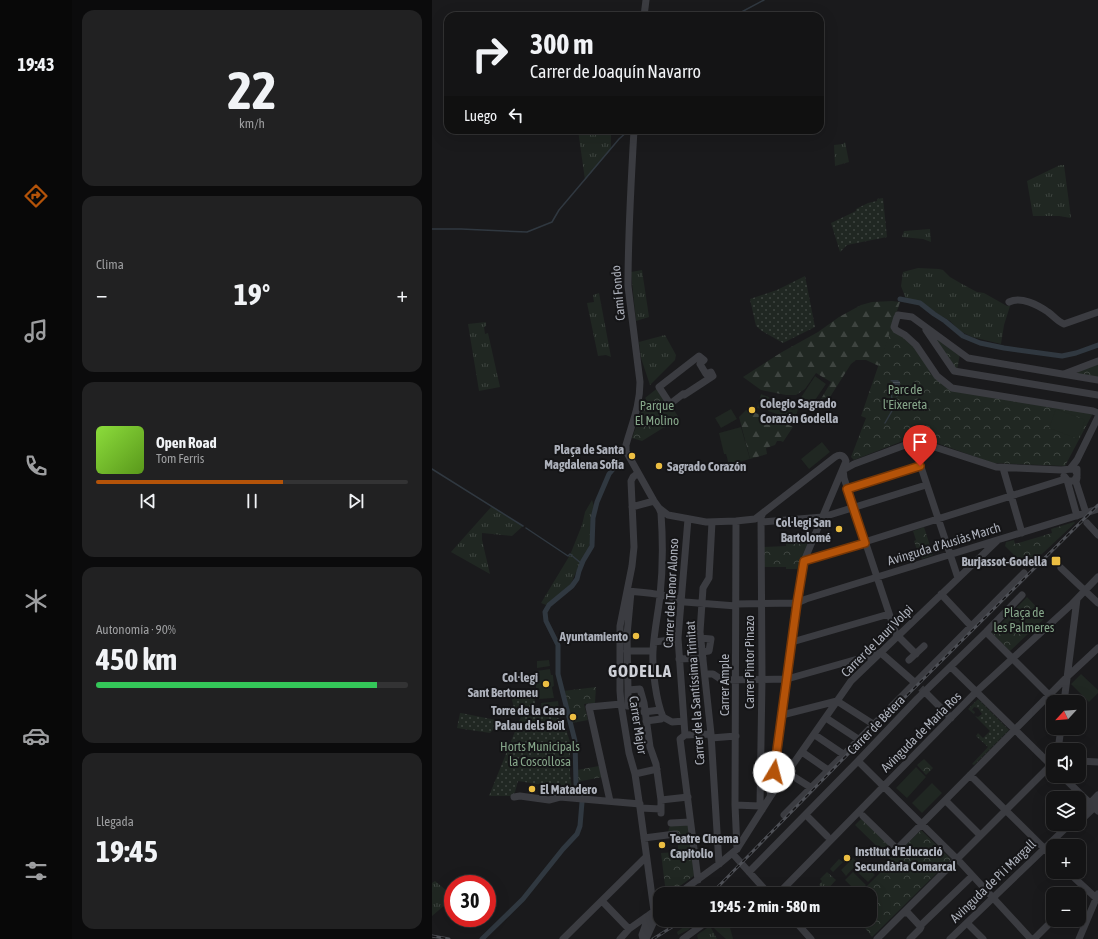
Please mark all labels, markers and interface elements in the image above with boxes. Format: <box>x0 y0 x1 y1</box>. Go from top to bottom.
icon: right <box>464 28 516 80</box>
text: 300 m <box>530 28 593 60</box>
text: 19:43 <box>17 54 55 75</box>
text: 22 <box>228 60 276 120</box>
text: Carrer de Joaquín Navarro <box>530 61 701 82</box>
icon: left <box>505 104 527 126</box>
text: Luego <box>464 107 497 124</box>
text: km/h <box>239 116 265 131</box>
icon: directions <box>22 182 50 210</box>
text: Clima <box>96 257 124 272</box>
street label: Camí Fondo <box>608 265 628 321</box>
text: 19° <box>234 277 270 311</box>
text: − <box>96 281 107 307</box>
text: + <box>397 281 408 307</box>
icon: music <box>22 317 50 345</box>
park label: Parc de l'Eixereta <box>883 382 927 412</box>
place label: Colegio Sagrado Corazón Godella <box>760 396 838 426</box>
park label: Parque El Molino <box>635 398 679 428</box>
marker: Colegio Sagrado Corazón Godella <box>747 405 757 415</box>
pin <box>903 425 937 466</box>
icon: arrive <box>909 431 931 453</box>
text: Open Road <box>156 434 217 451</box>
place label: Plaça de Santa Magdalena Sofia <box>544 442 624 472</box>
text: Tom Ferris <box>156 451 204 466</box>
marker: Plaça de Santa Magdalena Sofia <box>627 451 637 461</box>
icon: phone <box>22 452 50 480</box>
place label: Sagrado Corazón <box>667 459 746 474</box>
marker: Sagrado Corazón <box>654 461 664 471</box>
icon: previous <box>137 490 159 512</box>
icon: pause <box>241 490 263 512</box>
icon: next <box>345 490 367 512</box>
place label: Col·legi San Bartolomé <box>775 515 831 545</box>
street label: Avinguda d'Ausiàs March <box>886 520 1002 568</box>
marker: Col·legi San Bartolomé <box>834 524 844 534</box>
street label: Carrer del Tenor Alonso <box>661 538 681 648</box>
place label: Burjassot-Godella <box>961 554 1047 569</box>
marker: Burjassot-Godella <box>1050 555 1062 567</box>
icon: climate <box>22 587 50 615</box>
street label: Carrer de Lauri Volpi <box>838 602 916 680</box>
park label: Plaça de les Palmeres <box>994 605 1055 635</box>
street label: Carrer Pintor Pinazo <box>742 615 757 709</box>
street label: Carrer de la Santíssima Trinitat <box>682 620 708 766</box>
text: Autonomía · 90% <box>96 622 176 637</box>
place label: Ayuntamiento <box>559 629 628 644</box>
marker: Ayuntamiento <box>631 631 641 641</box>
text: 450 km <box>96 642 177 676</box>
street label: Carrer Ample <box>717 654 732 716</box>
district label: GODELLA <box>608 661 672 681</box>
place label: Col·legi Sant Bertomeu <box>468 670 538 700</box>
marker: Col·legi Sant Bertomeu <box>541 679 551 689</box>
street label: Avinguda de Maria Ros <box>878 688 965 775</box>
street label: Carrer de Bétera <box>844 692 908 758</box>
street label: Carrer Major <box>626 695 650 755</box>
north arrow <box>1046 695 1086 735</box>
map controls <box>1046 695 1086 927</box>
place label: Torre de la Casa Palau dels Boïl <box>491 703 566 733</box>
marker: Torre de la Casa Palau dels Boïl <box>568 712 578 722</box>
icon: car <box>22 722 50 750</box>
park label: Horts Municipals la Coscollosa <box>500 739 580 769</box>
button: sound <box>1046 743 1086 783</box>
position arrow <box>753 751 795 793</box>
place label: El Matadero <box>540 782 597 797</box>
marker: El Matadero <box>527 784 537 794</box>
button: layers <box>1046 791 1086 831</box>
text: Llegada <box>96 814 134 829</box>
place label: Teatre Cinema Capitolio <box>670 831 739 861</box>
text: 19:45 <box>96 834 158 868</box>
street label: Avinguda de Pi i Margall <box>947 836 1039 926</box>
button: + <box>1046 839 1086 879</box>
marker: Teatre Cinema Capitolio <box>657 840 667 850</box>
place label: Institut d'Educació Secundària Comarcal <box>855 844 957 874</box>
marker: Institut d'Educació Secundària Comarcal <box>842 853 852 863</box>
icon: filters <box>22 857 50 885</box>
speed limit sign: 30 <box>444 875 496 927</box>
button: − <box>1046 887 1086 927</box>
text: 19:45 · 2 min · 580 m <box>710 898 820 915</box>

